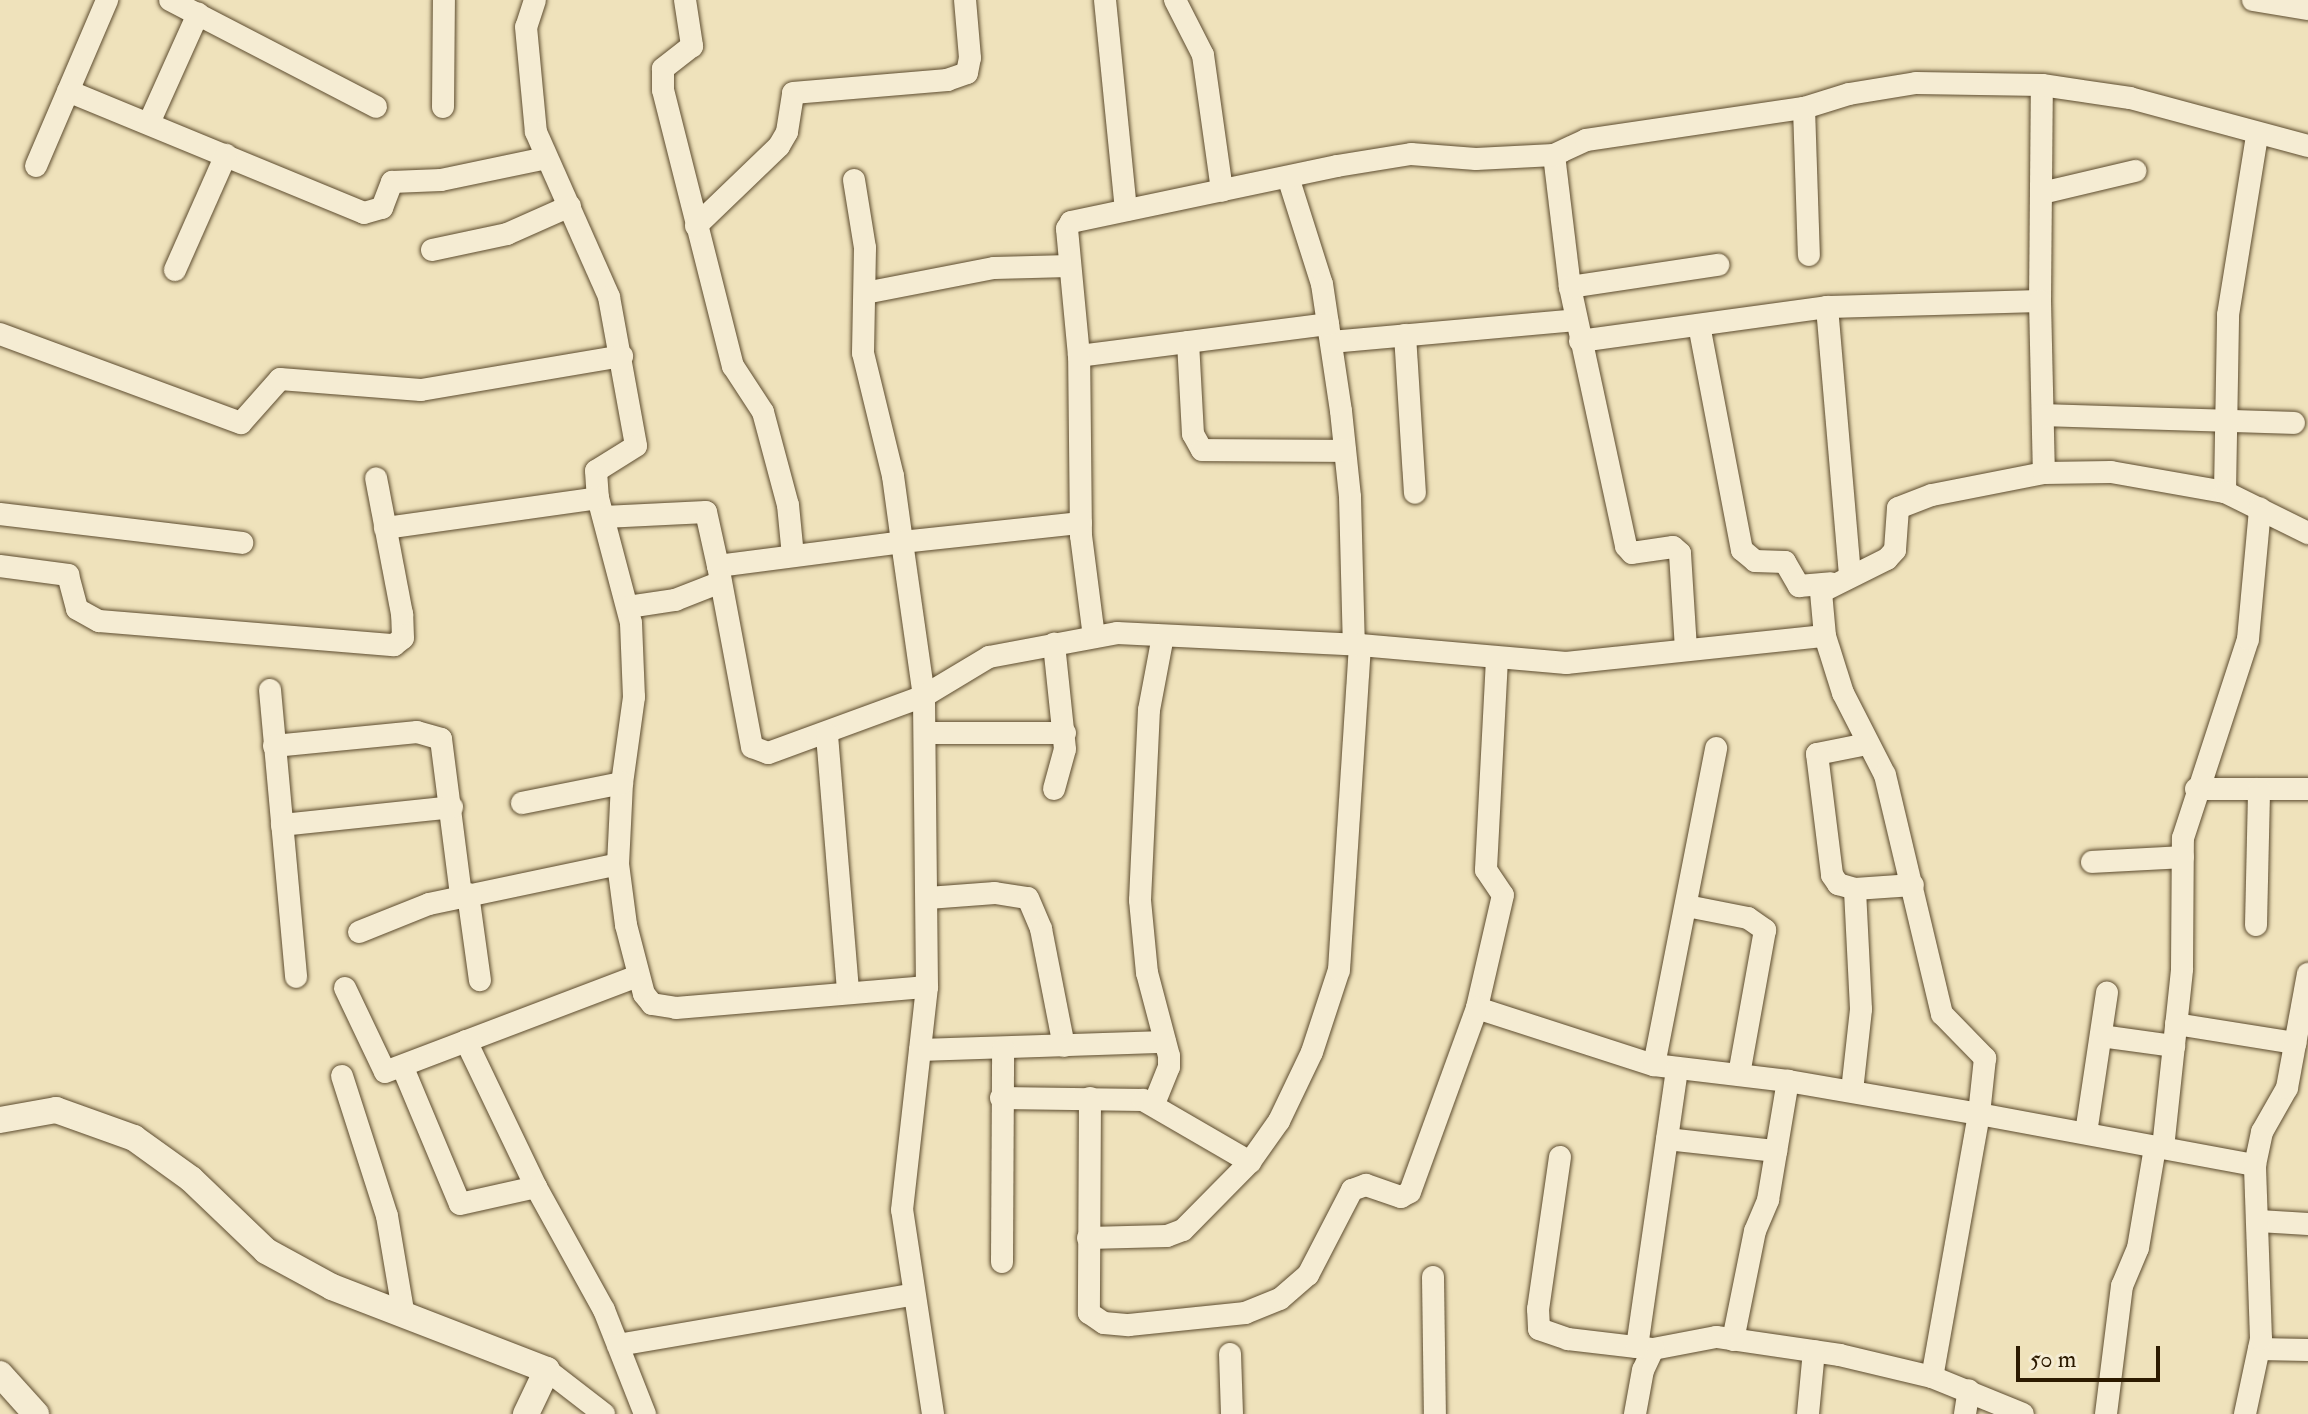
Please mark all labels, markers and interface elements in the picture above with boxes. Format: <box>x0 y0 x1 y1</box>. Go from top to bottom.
scale bar <box>2020 1330 2164 1380</box>
text: 50 m <box>2030 1344 2076 1375</box>

